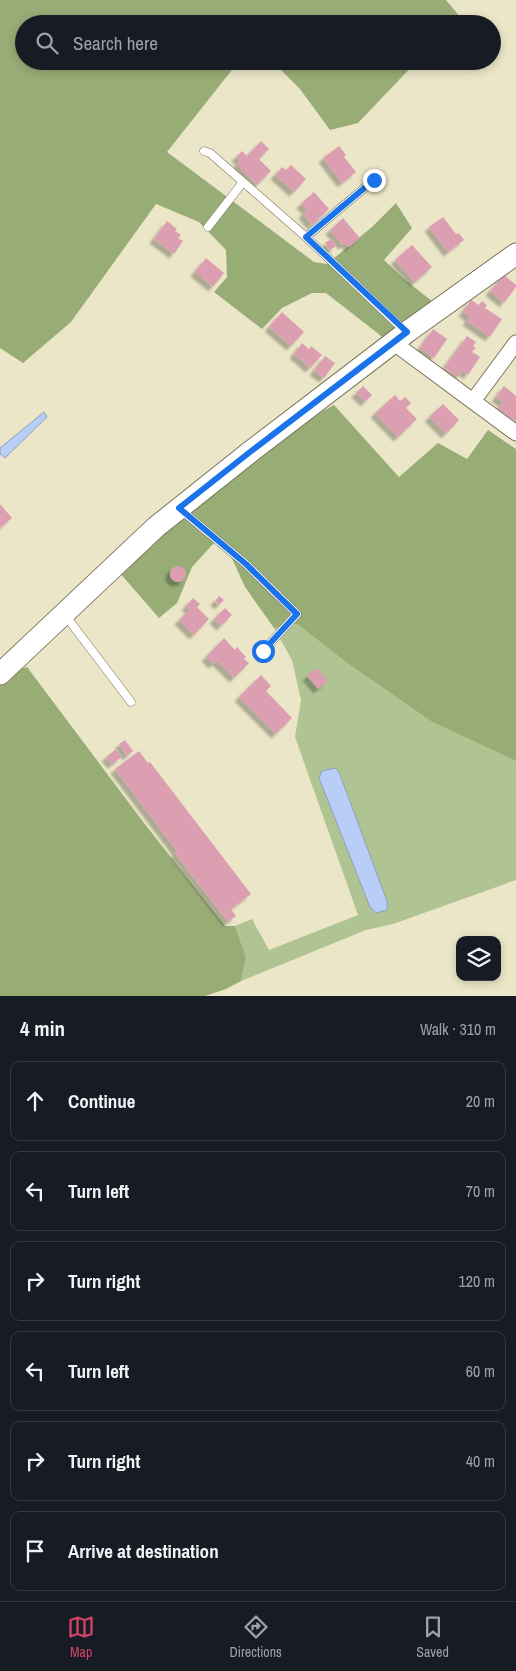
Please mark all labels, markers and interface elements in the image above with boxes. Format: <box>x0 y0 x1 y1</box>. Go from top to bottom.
search box <box>15 15 501 70</box>
icon: search <box>33 29 61 57</box>
text: Search here <box>73 30 158 56</box>
route end <box>363 169 386 192</box>
route start <box>252 640 275 663</box>
map controls <box>456 936 501 981</box>
button: layers <box>456 936 501 981</box>
text: 4 min <box>20 1014 65 1043</box>
text: Walk · 310 m <box>420 1018 496 1040</box>
icon: ahead <box>21 1087 49 1115</box>
text: Continue <box>68 1088 136 1114</box>
text: 20 m <box>466 1090 495 1112</box>
icon: left <box>21 1177 49 1205</box>
text: Turn left <box>68 1178 129 1204</box>
text: 70 m <box>466 1180 495 1202</box>
icon: right <box>21 1267 49 1295</box>
text: Turn right <box>68 1268 140 1294</box>
text: 120 m <box>459 1270 495 1292</box>
icon: left <box>21 1357 49 1385</box>
text: Turn left <box>68 1358 129 1384</box>
text: 60 m <box>466 1360 495 1382</box>
icon: right <box>21 1447 49 1475</box>
text: Turn right <box>68 1448 140 1474</box>
text: 40 m <box>466 1450 495 1472</box>
icon: arrive <box>21 1537 49 1565</box>
text: Arrive at destination <box>68 1538 219 1564</box>
tab: Map <box>67 1613 95 1661</box>
tab: Directions <box>230 1613 282 1661</box>
tab: Saved <box>416 1613 449 1661</box>

